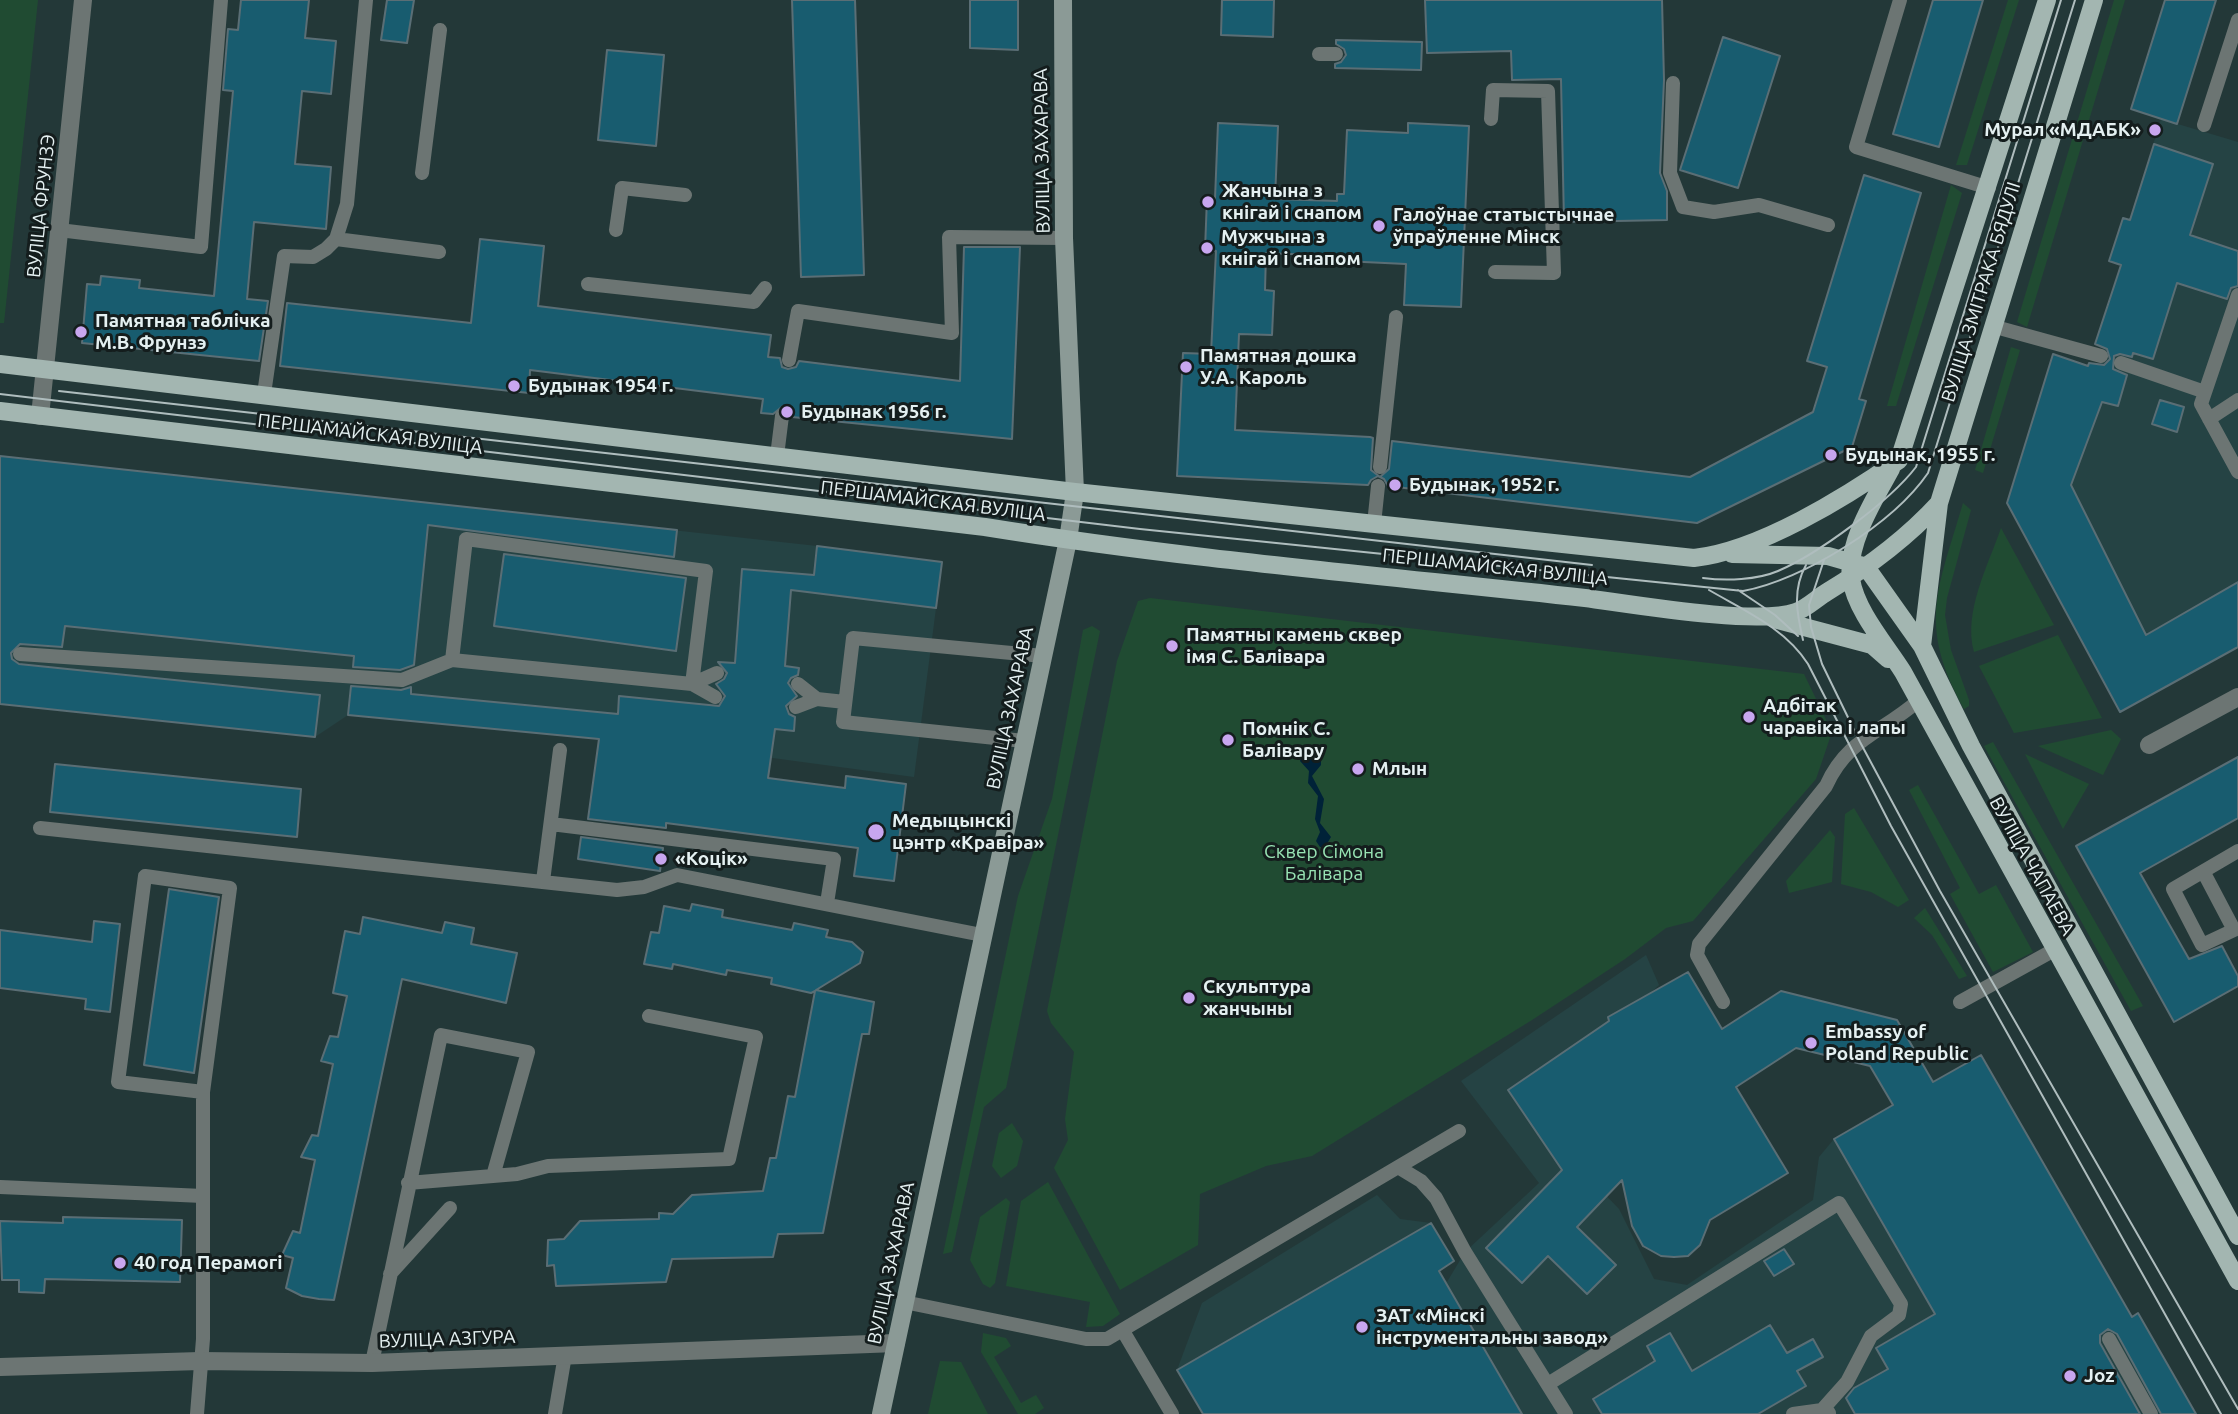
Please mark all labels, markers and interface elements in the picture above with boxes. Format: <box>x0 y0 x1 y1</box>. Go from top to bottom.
street label: ВУЛІЦА ЗАХАРАВА <box>1029 68 1055 234</box>
place label: Мурал «МДАБК» <box>1984 119 2141 141</box>
marker: Мурал «МДАБК» <box>2147 122 2163 138</box>
street label: ВУЛІЦА ФРУНЗЭ <box>22 133 60 279</box>
street label: ВУЛІЦА ЗМІТРАКА БЯДУЛІ <box>1937 179 2025 405</box>
place label: Жанчына з кнігай і снапом <box>1222 180 1362 224</box>
marker: Жанчына з кнігай і снапом <box>1200 194 1216 210</box>
place label: Галоўнае статыстычнае ўпраўленне Мінск <box>1393 204 1614 248</box>
marker: Галоўнае статыстычнае ўпраўленне Мінск <box>1371 218 1387 234</box>
place label: Мужчына з кнігай і снапом <box>1221 226 1361 270</box>
marker: Мужчына з кнігай і снапом <box>1199 240 1215 256</box>
place label: Памятная таблічка М.В. Фрунзэ <box>95 310 271 354</box>
marker: Памятная таблічка М.В. Фрунзэ <box>73 324 89 340</box>
place label: Памятная дошка У.А. Кароль <box>1200 345 1357 389</box>
marker: Памятная дошка У.А. Кароль <box>1178 359 1194 375</box>
place label: Будынак 1954 г. <box>528 375 674 397</box>
marker: Будынак 1954 г. <box>506 378 522 394</box>
place label: Будынак 1956 г. <box>801 401 947 423</box>
marker: Будынак 1956 г. <box>779 404 795 420</box>
street label: ПЕРШАМАЙСКАЯ ВУЛІЦА <box>256 409 484 459</box>
place label: Будынак, 1955 г. <box>1845 444 1995 466</box>
marker: Будынак, 1955 г. <box>1823 447 1839 463</box>
place label: Будынак, 1952 г. <box>1409 474 1559 496</box>
street label: ПЕРШАМАЙСКАЯ ВУЛІЦА <box>819 476 1047 526</box>
marker: Будынак, 1952 г. <box>1387 477 1403 493</box>
street label: ПЕРШАМАЙСКАЯ ВУЛІЦА <box>1381 544 1609 590</box>
place label: Памятны камень сквер імя С. Балівара <box>1186 624 1402 668</box>
street label: ВУЛІЦА ЗАХАРАВА <box>982 625 1038 791</box>
marker: Памятны камень сквер імя С. Балівара <box>1164 638 1180 654</box>
place label: Адбітак чаравіка і лапы <box>1763 695 1906 739</box>
marker: Адбітак чаравіка і лапы <box>1741 709 1757 725</box>
place label: Помнік С. Балівару <box>1242 718 1330 762</box>
marker: Помнік С. Балівару <box>1220 732 1236 748</box>
place label: Млын <box>1372 758 1427 780</box>
marker: Млын <box>1350 761 1366 777</box>
street label: ВУЛІЦА ЧАПАЕВА <box>1985 793 2079 939</box>
place label: Медыцынскі цэнтр «Кравіра» <box>892 810 1044 854</box>
marker: Медыцынскі цэнтр «Кравіра» <box>866 822 886 842</box>
park label: Сквер Сімона Балівара <box>1264 841 1384 885</box>
place label: «Коцік» <box>675 848 748 870</box>
marker: «Коцік» <box>653 851 669 867</box>
place label: Скульптура жанчыны <box>1203 976 1311 1020</box>
marker: Скульптура жанчыны <box>1181 990 1197 1006</box>
place label: Embassy of Poland Republic <box>1825 1021 1969 1065</box>
marker: Embassy of Poland Republic <box>1803 1035 1819 1051</box>
street label: ВУЛІЦА ЗАХАРАВА <box>863 1180 919 1346</box>
place label: 40 год Перамогі <box>134 1252 282 1274</box>
marker: 40 год Перамогі <box>112 1255 128 1271</box>
place label: ЗАТ «Мінскі інструментальны завод» <box>1376 1305 1608 1349</box>
marker: ЗАТ «Мінскі інструментальны завод» <box>1354 1319 1370 1335</box>
street label: ВУЛІЦА АЗГУРА <box>378 1325 516 1353</box>
place label: Joz <box>2084 1365 2114 1387</box>
marker: Joz <box>2062 1368 2078 1384</box>

